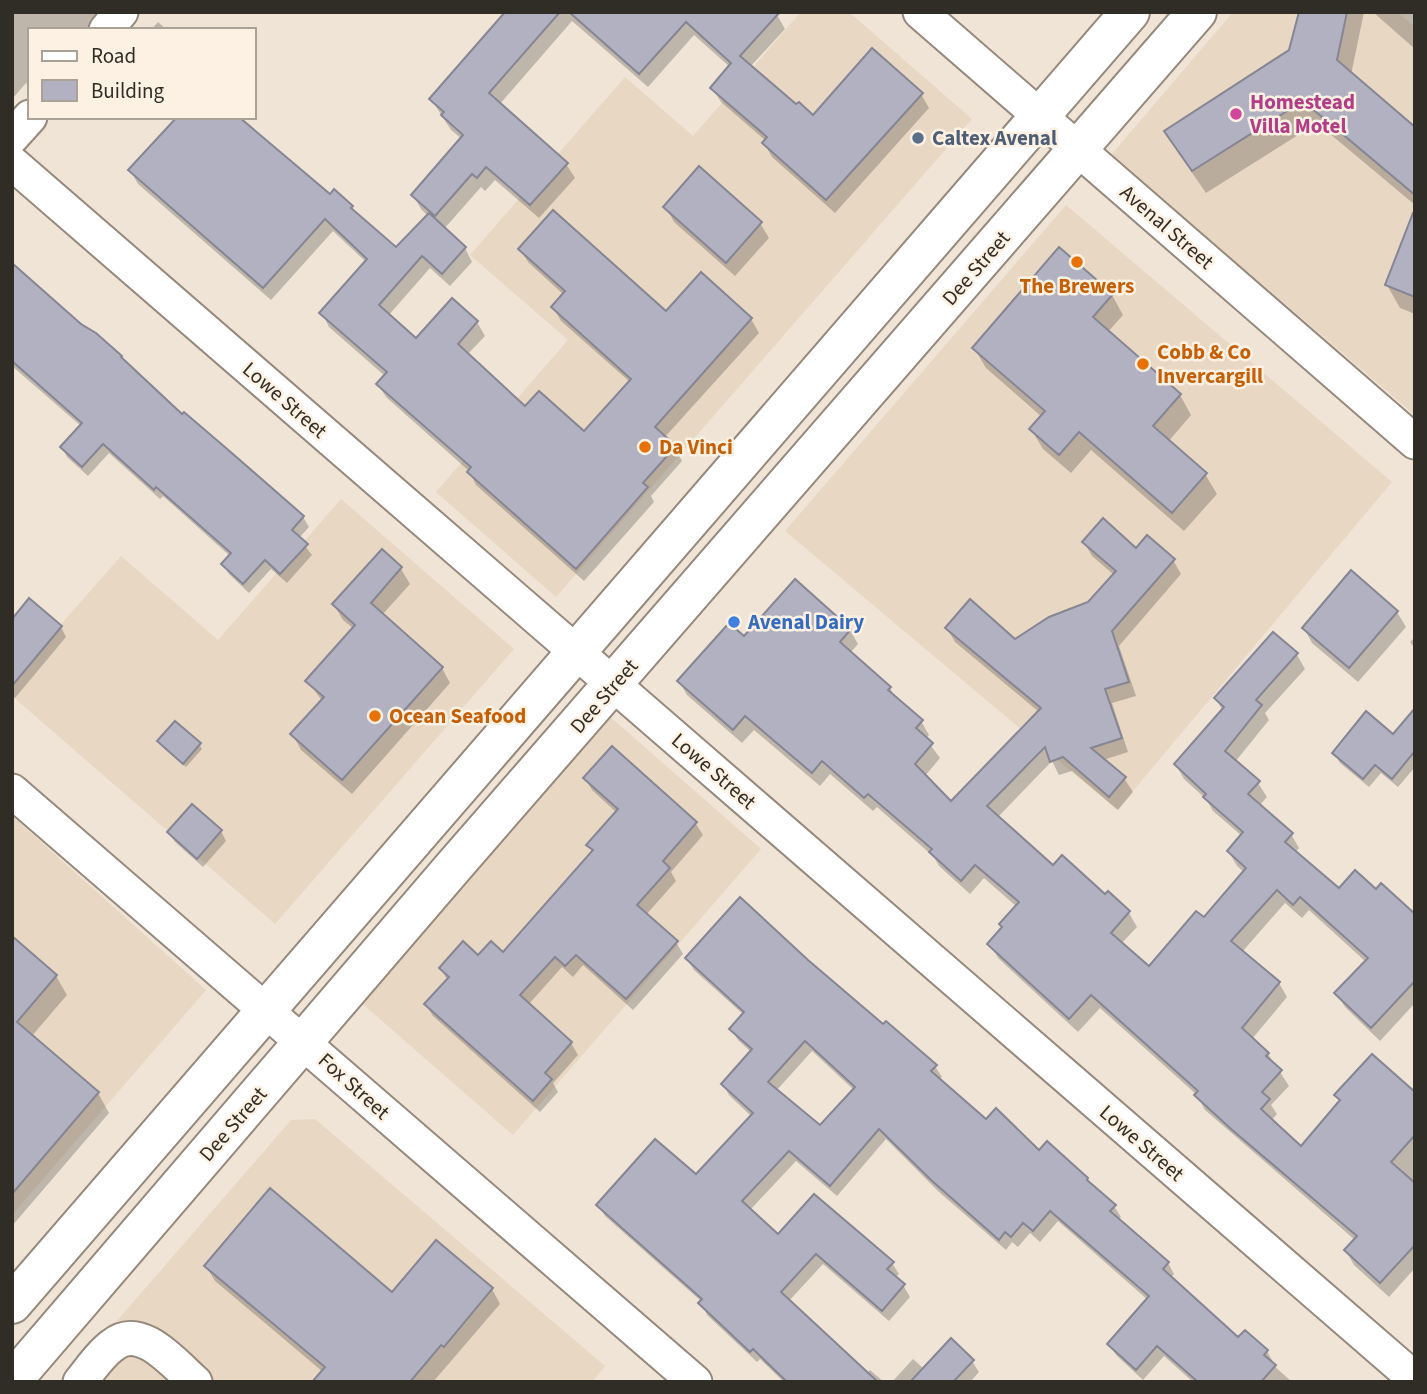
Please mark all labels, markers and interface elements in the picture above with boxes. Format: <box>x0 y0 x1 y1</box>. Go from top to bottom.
legend <box>28 28 256 119</box>
text: Road <box>91 41 136 71</box>
text: Building <box>91 76 165 106</box>
place label: Homestead Villa Motel <box>1249 87 1355 141</box>
marker: Homestead Villa Motel <box>1228 106 1244 122</box>
place label: Caltex Avenal <box>932 123 1057 153</box>
marker: Caltex Avenal <box>910 130 926 146</box>
street label: Avenal Street <box>1114 178 1220 276</box>
street label: Dee Street <box>935 224 1017 312</box>
marker: The Brewers <box>1069 254 1085 270</box>
place label: The Brewers <box>1020 271 1134 301</box>
place label: Cobb & Co Invercargill <box>1157 337 1263 391</box>
street label: Lowe Street <box>236 355 334 445</box>
marker: Cobb & Co Invercargill <box>1135 356 1151 372</box>
place label: Da Vinci <box>659 432 733 462</box>
marker: Da Vinci <box>637 439 653 455</box>
place label: Avenal Dairy <box>747 607 864 637</box>
marker: Avenal Dairy <box>726 614 742 630</box>
street label: Dee Street <box>563 652 645 740</box>
place label: Ocean Seafood <box>389 701 526 731</box>
marker: Ocean Seafood <box>367 708 383 724</box>
street label: Lowe Street <box>665 726 763 816</box>
street label: Fox Street <box>312 1046 396 1126</box>
street label: Dee Street <box>192 1080 274 1168</box>
street label: Lowe Street <box>1093 1098 1191 1188</box>

